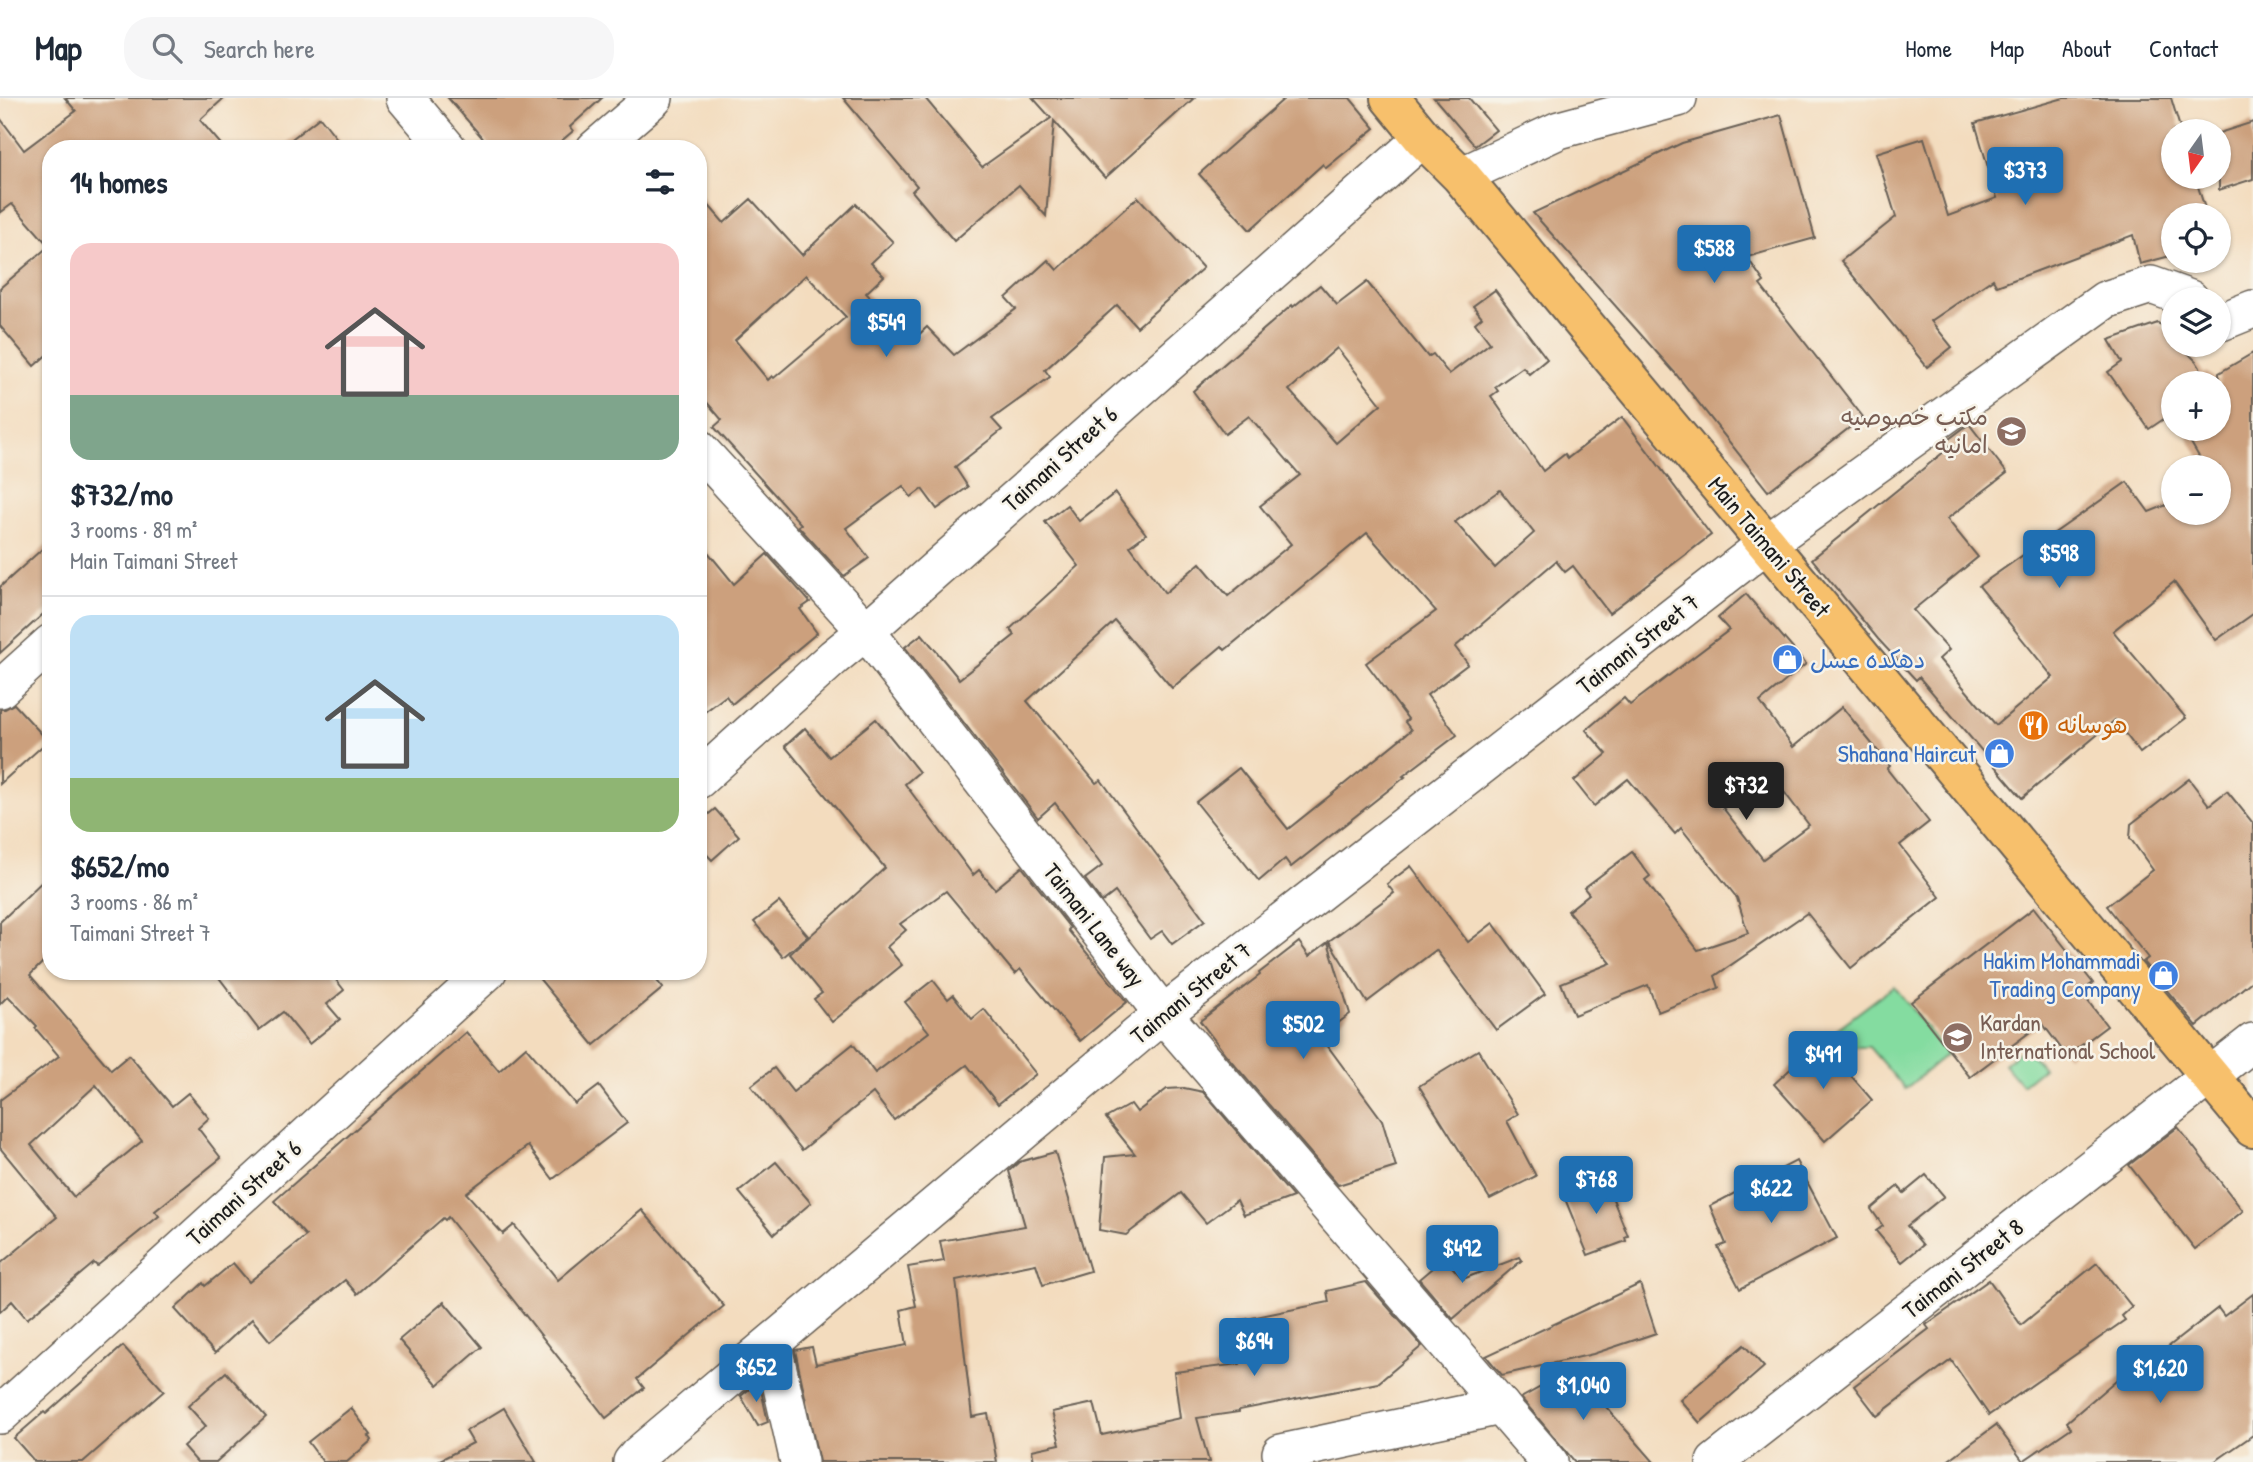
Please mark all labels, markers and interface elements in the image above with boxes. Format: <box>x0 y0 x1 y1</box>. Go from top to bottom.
search box <box>124 17 614 80</box>
text: Map <box>35 26 82 70</box>
icon: search <box>148 29 186 67</box>
text: Search here <box>204 31 315 66</box>
text: Home <box>1905 32 1952 64</box>
text: Map <box>1990 32 2024 64</box>
text: About <box>2062 32 2111 64</box>
text: Contact <box>2149 32 2218 64</box>
north arrow <box>2161 119 2231 189</box>
map controls <box>2161 119 2231 525</box>
pin: $373 <box>1984 148 2066 207</box>
text: $373 <box>2003 154 2047 185</box>
text: 14 homes <box>70 162 168 202</box>
icon: filters <box>641 163 679 201</box>
button: locate <box>2161 203 2231 273</box>
pin: $588 <box>1673 226 1755 285</box>
text: $588 <box>1693 232 1735 263</box>
button: layers <box>2161 287 2231 357</box>
icon: home <box>312 289 438 415</box>
pin: $549 <box>845 300 927 359</box>
text: $549 <box>867 306 905 337</box>
button: + <box>2161 371 2231 441</box>
street label: Taimani Street 6 <box>995 398 1124 518</box>
place label: مکتب خصوصیه امانیه <box>1841 400 1988 460</box>
school or university icon: مکتب خصوصیه امانیه <box>1994 414 2028 448</box>
button: − <box>2161 455 2231 525</box>
street label: Main Taimani Street <box>1701 469 1839 624</box>
text: $732/mo <box>70 474 173 514</box>
text: 3 rooms · 89 m² <box>70 514 197 545</box>
pin: $598 <box>2018 531 2100 590</box>
text: $598 <box>2039 537 2079 568</box>
text: Main Taimani Street <box>70 545 238 576</box>
street label: Taimani Street 7 <box>1570 585 1705 701</box>
shop icon: دهکده عسل <box>1770 643 1804 677</box>
place label: دهکده عسل <box>1810 643 1926 675</box>
icon: home <box>312 661 438 787</box>
restaurant icon: هوسانه <box>2017 708 2051 742</box>
place label: هوسانه <box>2057 708 2128 741</box>
place label: Shahana Haircut <box>1838 737 1977 769</box>
shop icon: Shahana Haircut <box>1982 737 2016 771</box>
pin: $732 <box>1705 762 1787 822</box>
text: $732 <box>1724 769 1768 800</box>
text: $652/mo <box>70 846 169 886</box>
street label: Taimani Lane way <box>1036 856 1153 993</box>
text: 3 rooms · 86 m² <box>70 886 198 917</box>
text: Taimani Street 7 <box>70 917 211 948</box>
street label: Taimani Street 7 <box>1123 934 1257 1051</box>
place label: Hakim Mohammadi Trading Company <box>1983 944 2141 1004</box>
shop icon: Hakim Mohammadi Trading Company <box>2147 958 2181 992</box>
pin: $502 <box>1262 1002 1344 1061</box>
place label: Kardan International School <box>1980 1006 2156 1066</box>
text: $502 <box>1282 1008 1324 1039</box>
school or university icon: Kardan International School <box>1940 1020 1974 1054</box>
pin: $491 <box>1782 1032 1864 1091</box>
text: $491 <box>1804 1038 1842 1069</box>
street label: Taimani Street 6 <box>179 1132 308 1252</box>
pin: $768 <box>1555 1156 1637 1216</box>
text: $768 <box>1575 1163 1617 1194</box>
pin: $622 <box>1730 1166 1812 1225</box>
text: $622 <box>1750 1172 1792 1203</box>
street label: Taimani Street 8 <box>1895 1211 2029 1326</box>
pin: $492 <box>1421 1226 1503 1285</box>
text: $492 <box>1442 1232 1482 1263</box>
pin: $694 <box>1213 1318 1295 1378</box>
text: $694 <box>1235 1325 1273 1356</box>
pin: $652 <box>715 1344 797 1404</box>
pin: $1,620 <box>2103 1346 2217 1405</box>
text: $652 <box>735 1351 777 1382</box>
text: $1,620 <box>2133 1352 2187 1383</box>
pin: $1,040 <box>1526 1362 1640 1422</box>
text: $1,040 <box>1556 1369 1610 1400</box>

